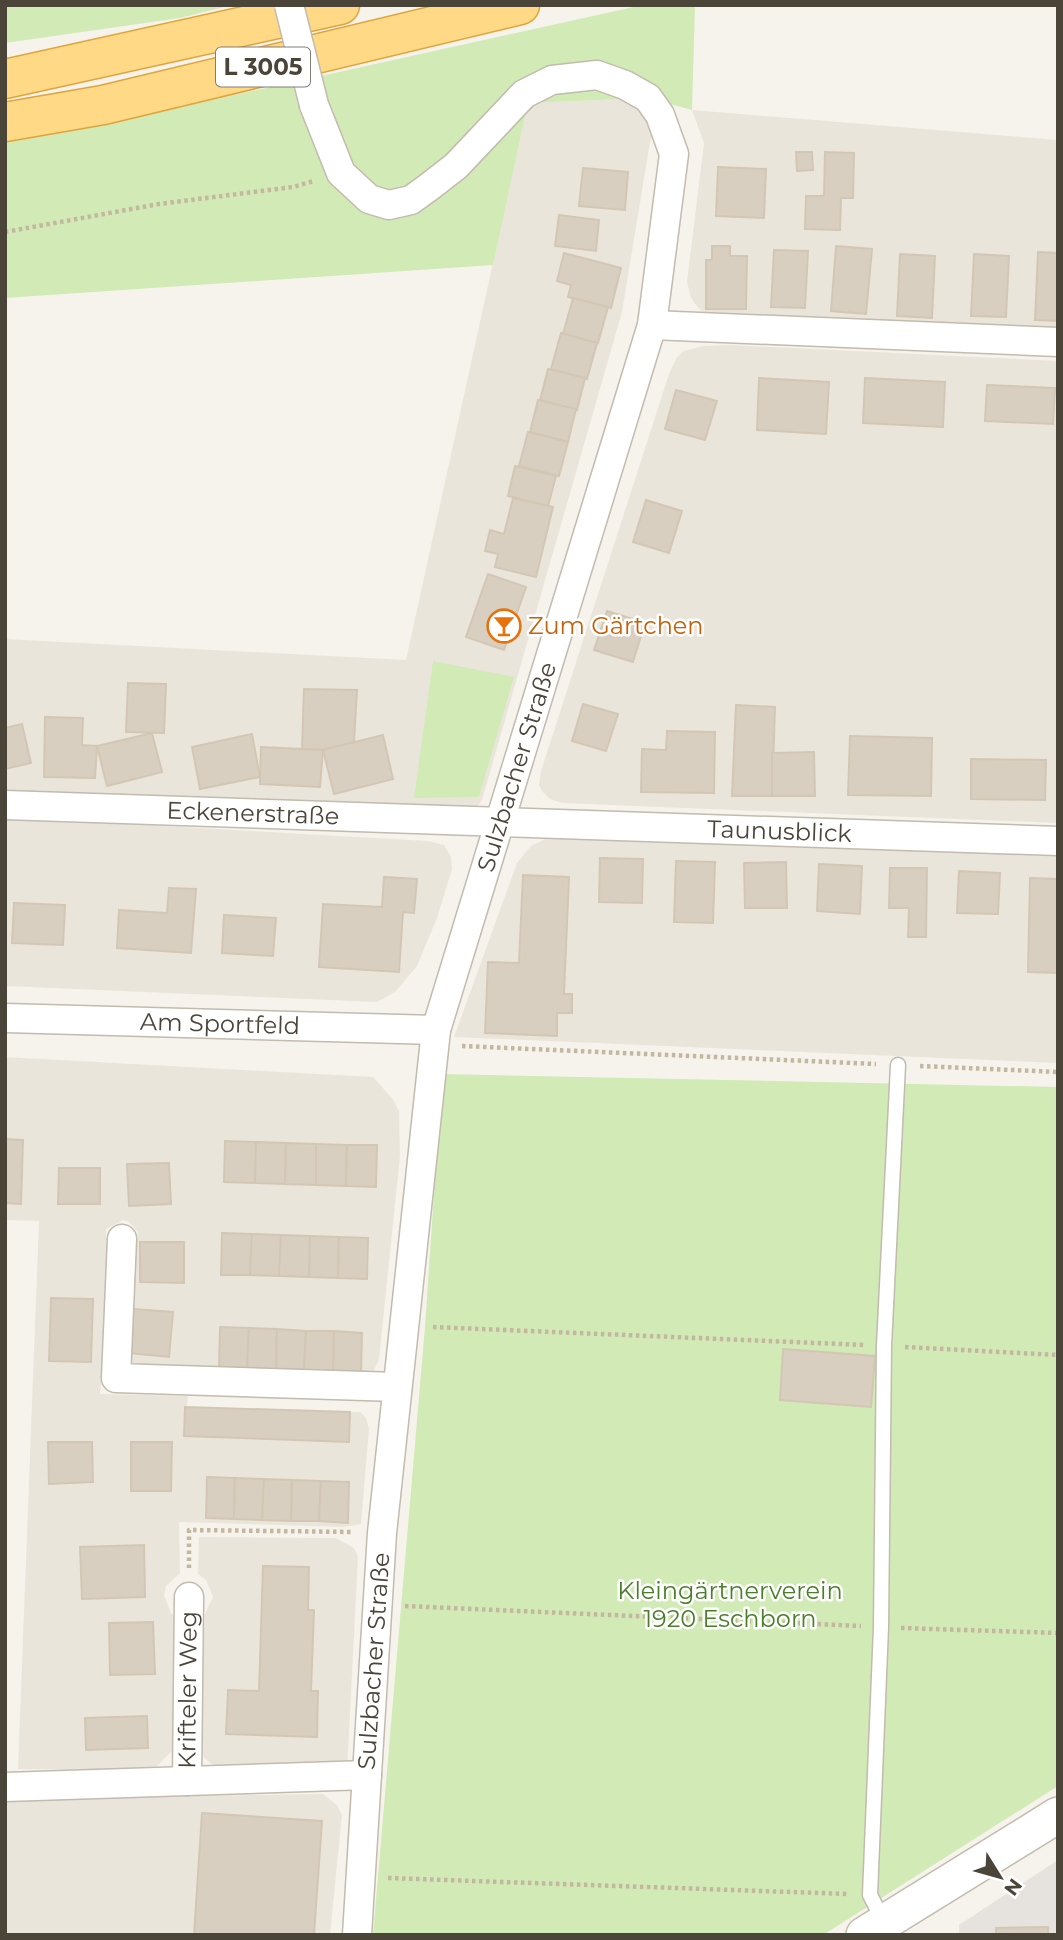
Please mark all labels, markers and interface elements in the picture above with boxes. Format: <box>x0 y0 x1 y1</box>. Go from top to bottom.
road number: L 3005 <box>216 48 310 86</box>
bar icon: Zum Gärtchen <box>485 607 523 645</box>
place label: Zum Gärtchen <box>528 611 704 640</box>
street label: Sulzbacher Straße <box>471 658 562 875</box>
street label: Eckenerstraße <box>166 796 340 830</box>
street label: Taunusblick <box>707 814 853 848</box>
street label: Am Sportfeld <box>140 1007 300 1040</box>
street label: Sulzbacher Straße <box>351 1551 396 1771</box>
park label: Kleingärtnerverein 1920 Eschborn <box>617 1576 843 1633</box>
street label: Krifteler Weg <box>172 1611 203 1769</box>
north arrow <box>965 1842 1035 1912</box>
text: N <box>999 1874 1027 1900</box>

